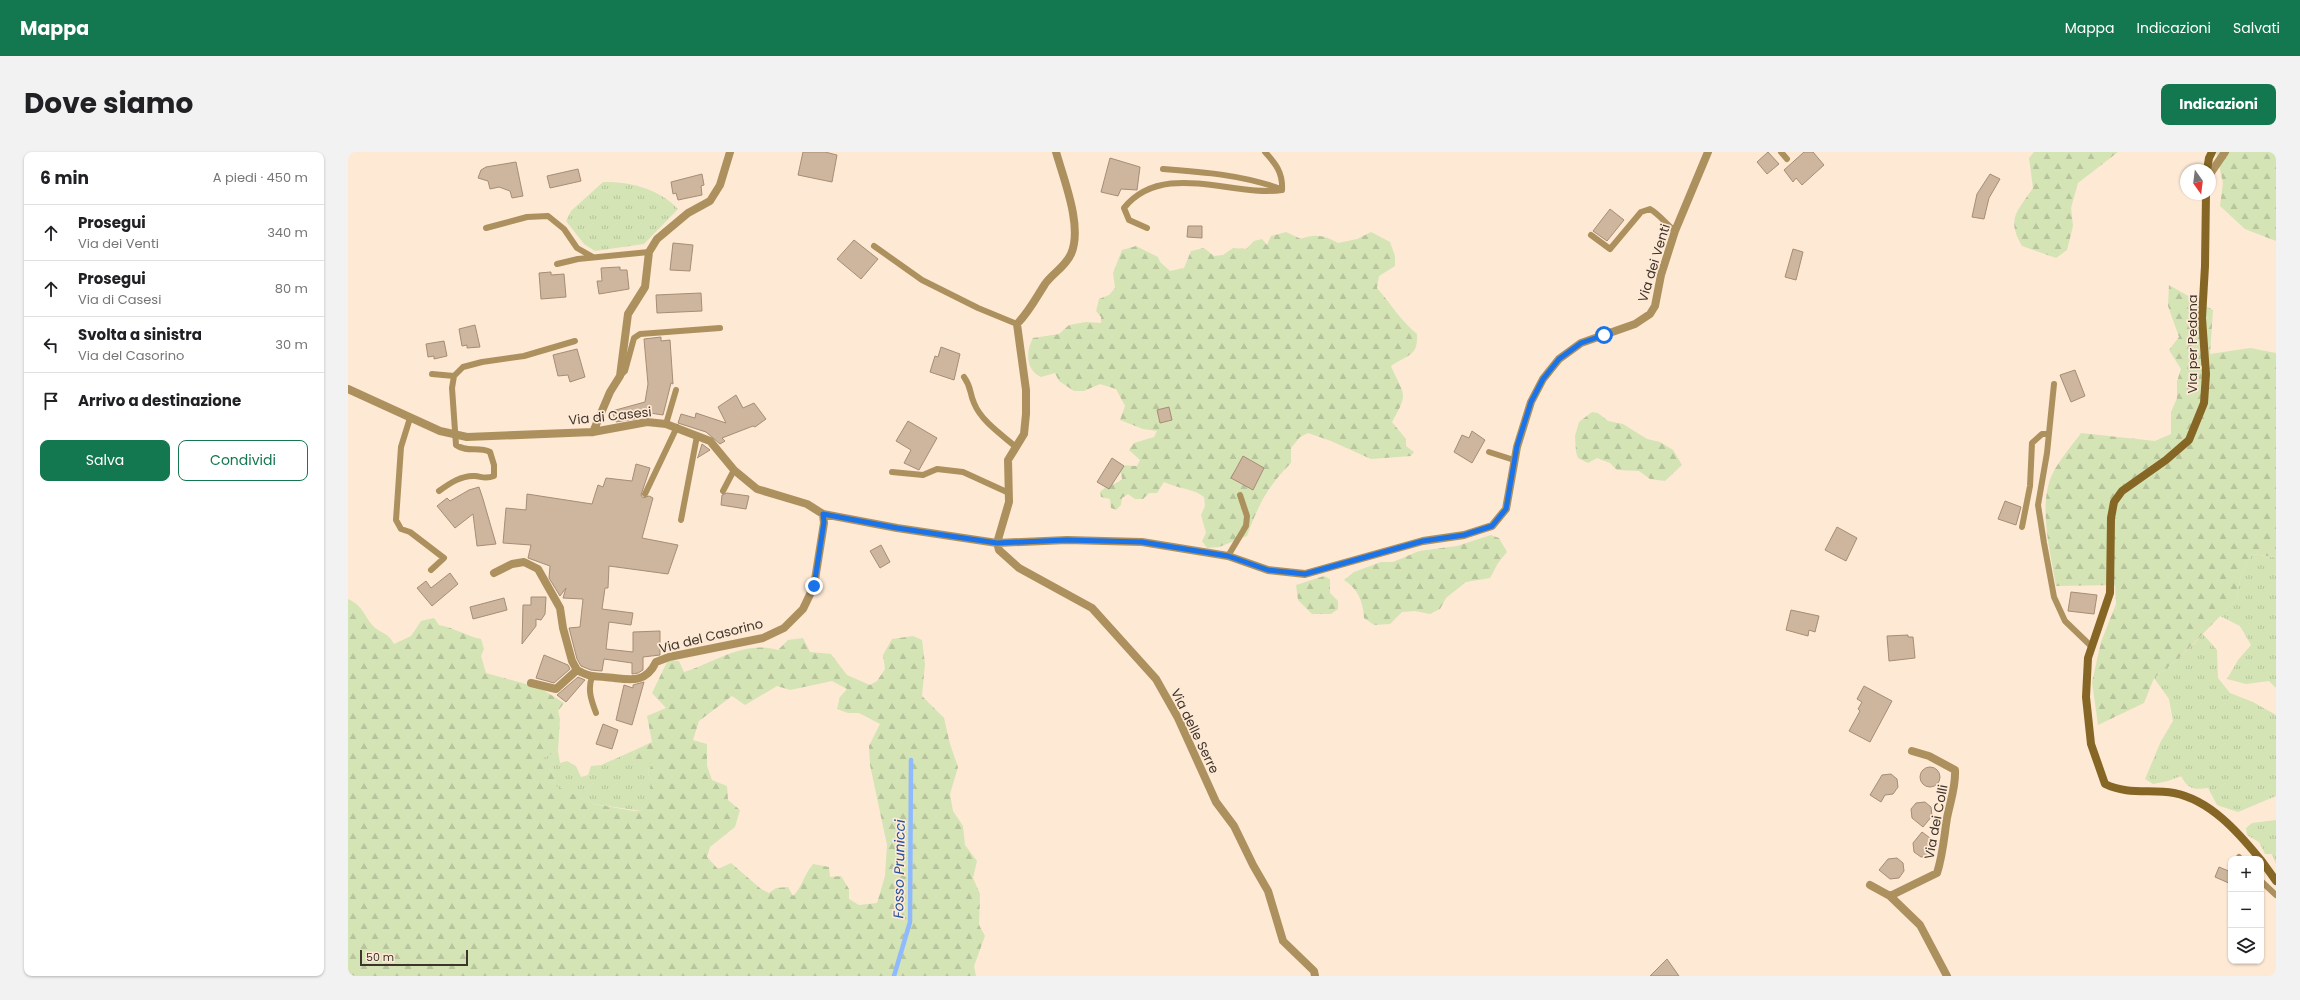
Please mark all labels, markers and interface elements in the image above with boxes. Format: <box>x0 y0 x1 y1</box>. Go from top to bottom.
text: Mappa <box>20 15 89 42</box>
text: Mappa <box>2065 18 2115 38</box>
text: Indicazioni <box>2137 18 2211 38</box>
text: Salvati <box>2233 18 2280 38</box>
text: Dove siamo <box>24 84 193 123</box>
button: Indicazioni <box>2161 84 2276 125</box>
north arrow <box>2180 164 2216 200</box>
text: 6 min <box>40 166 89 190</box>
text: A piedi · 450 m <box>213 168 308 187</box>
text: Prosegui <box>78 212 146 233</box>
icon: ahead <box>40 222 62 244</box>
street label: Via dei Venti <box>1633 222 1675 304</box>
text: 340 m <box>267 223 308 242</box>
text: Via dei Venti <box>78 234 159 253</box>
text: Prosegui <box>78 268 146 289</box>
icon: ahead <box>40 278 62 300</box>
text: 80 m <box>275 279 308 298</box>
text: Via di Casesi <box>78 290 161 309</box>
street label: Via per Pedona <box>2183 294 2202 394</box>
text: Svolta a sinistra <box>78 324 202 345</box>
route start <box>1595 326 1613 344</box>
icon: left <box>40 334 62 356</box>
text: 30 m <box>275 335 308 354</box>
text: Via del Casorino <box>78 346 184 365</box>
icon: arrive <box>40 390 62 412</box>
text: Arrivo a destinazione <box>78 390 241 411</box>
street label: Via di Casesi <box>568 402 652 430</box>
button: Salva <box>40 440 170 481</box>
button: Condividi <box>178 440 308 481</box>
route end <box>805 577 823 595</box>
street label: Via del Casorino <box>657 614 765 658</box>
street label: Via delle Serre <box>1166 685 1224 777</box>
street label: Via dei Colli <box>1919 783 1953 861</box>
water label: Fosso Prunicci <box>888 819 910 919</box>
map controls <box>2228 856 2264 964</box>
button: + <box>2228 856 2264 892</box>
button: − <box>2228 892 2264 928</box>
button: layers <box>2228 928 2264 964</box>
scale bar <box>360 948 468 967</box>
text: 50 m <box>366 949 394 965</box>

